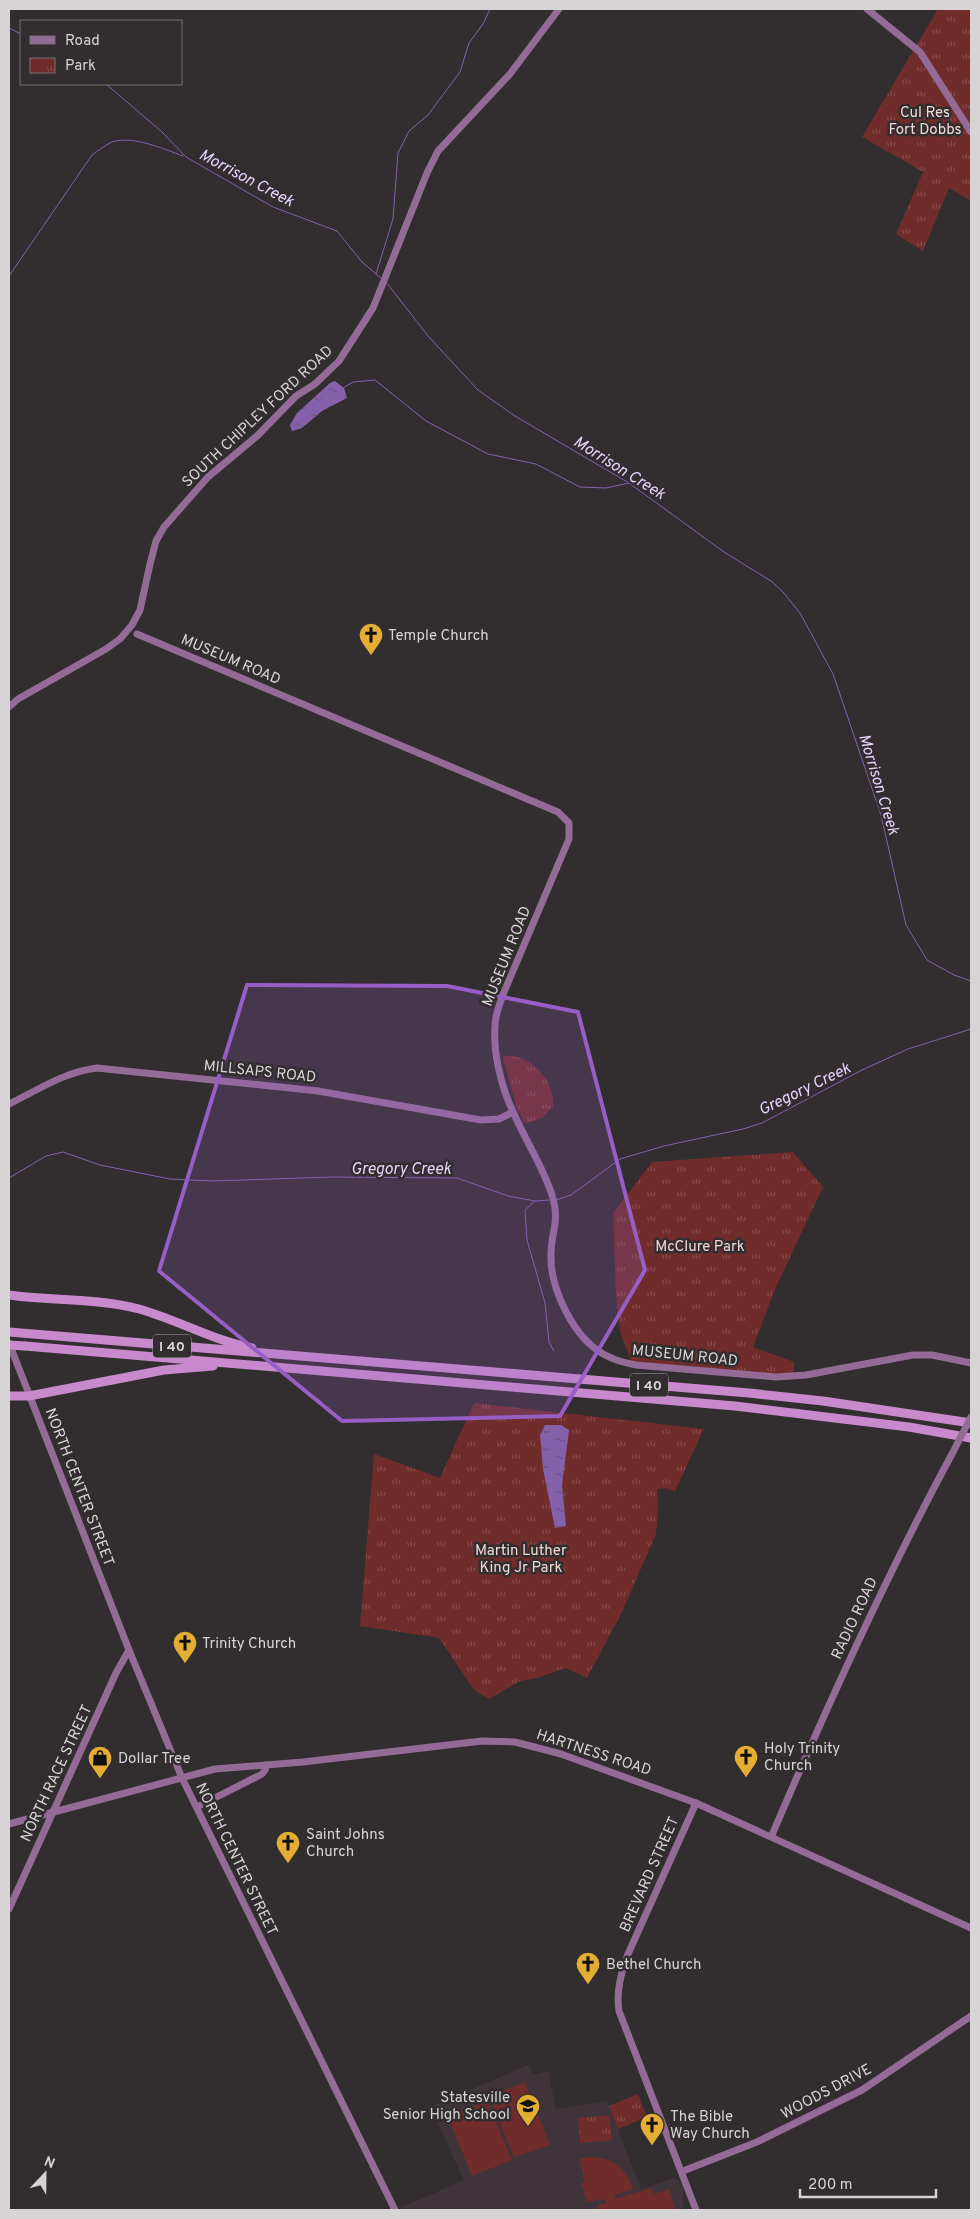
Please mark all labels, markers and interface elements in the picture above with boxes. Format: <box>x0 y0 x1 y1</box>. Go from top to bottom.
legend <box>20 20 182 85</box>
text: Road <box>65 32 100 51</box>
text: Park <box>65 57 96 76</box>
park label: Cul Res Fort Dobbs <box>889 104 961 140</box>
water label: Morrison Creek <box>195 145 298 213</box>
street label: SOUTH CHIPLEY FORD ROAD <box>179 342 338 492</box>
water label: Morrison Creek <box>569 432 669 505</box>
church icon: Temple Church <box>358 622 384 656</box>
place label: Temple Church <box>388 627 489 646</box>
street label: MUSEUM ROAD <box>178 631 283 690</box>
water label: Morrison Creek <box>853 732 903 838</box>
street label: MUSEUM ROAD <box>479 904 536 1010</box>
street label: MILLSAPS ROAD <box>203 1057 317 1088</box>
water label: Gregory Creek <box>756 1058 855 1121</box>
water label: Gregory Creek <box>351 1160 452 1180</box>
park label: McClure Park <box>655 1238 745 1257</box>
road number: I 40 <box>153 1334 191 1358</box>
street label: MUSEUM ROAD <box>631 1341 739 1372</box>
road number: I 40 <box>630 1374 668 1396</box>
street label: NORTH CENTER STREET <box>40 1406 118 1569</box>
park label: Martin Luther King Jr Park <box>475 1542 567 1578</box>
street label: RADIO ROAD <box>828 1574 883 1663</box>
church icon: Trinity Church <box>172 1630 198 1664</box>
place label: Trinity Church <box>202 1635 296 1654</box>
street label: NORTH RACE STREET <box>17 1702 97 1845</box>
street label: HARTNESS ROAD <box>534 1726 653 1781</box>
place label: Holy Trinity Church <box>764 1740 840 1776</box>
church icon: Holy Trinity Church <box>733 1744 759 1778</box>
shop icon: Dollar Tree <box>87 1745 113 1779</box>
place label: Dollar Tree <box>118 1750 190 1769</box>
street label: NORTH CENTER STREET <box>190 1780 281 1939</box>
street label: BREVARD STREET <box>616 1814 684 1935</box>
place label: Saint Johns Church <box>306 1826 385 1862</box>
church icon: Saint Johns Church <box>275 1830 301 1864</box>
church icon: Bethel Church <box>575 1951 601 1985</box>
place label: Bethel Church <box>606 1956 702 1975</box>
street label: WOODS DRIVE <box>778 2060 875 2124</box>
place label: Statesville Senior High School <box>383 2089 510 2125</box>
school or university icon: Statesville Senior High School <box>515 2093 541 2127</box>
place label: The Bible Way Church <box>670 2108 750 2144</box>
church icon: The Bible Way Church <box>639 2112 665 2146</box>
north arrow <box>20 2149 70 2199</box>
text: N <box>41 2154 57 2173</box>
scale bar <box>800 2166 936 2198</box>
text: 200 m <box>808 2176 853 2195</box>

